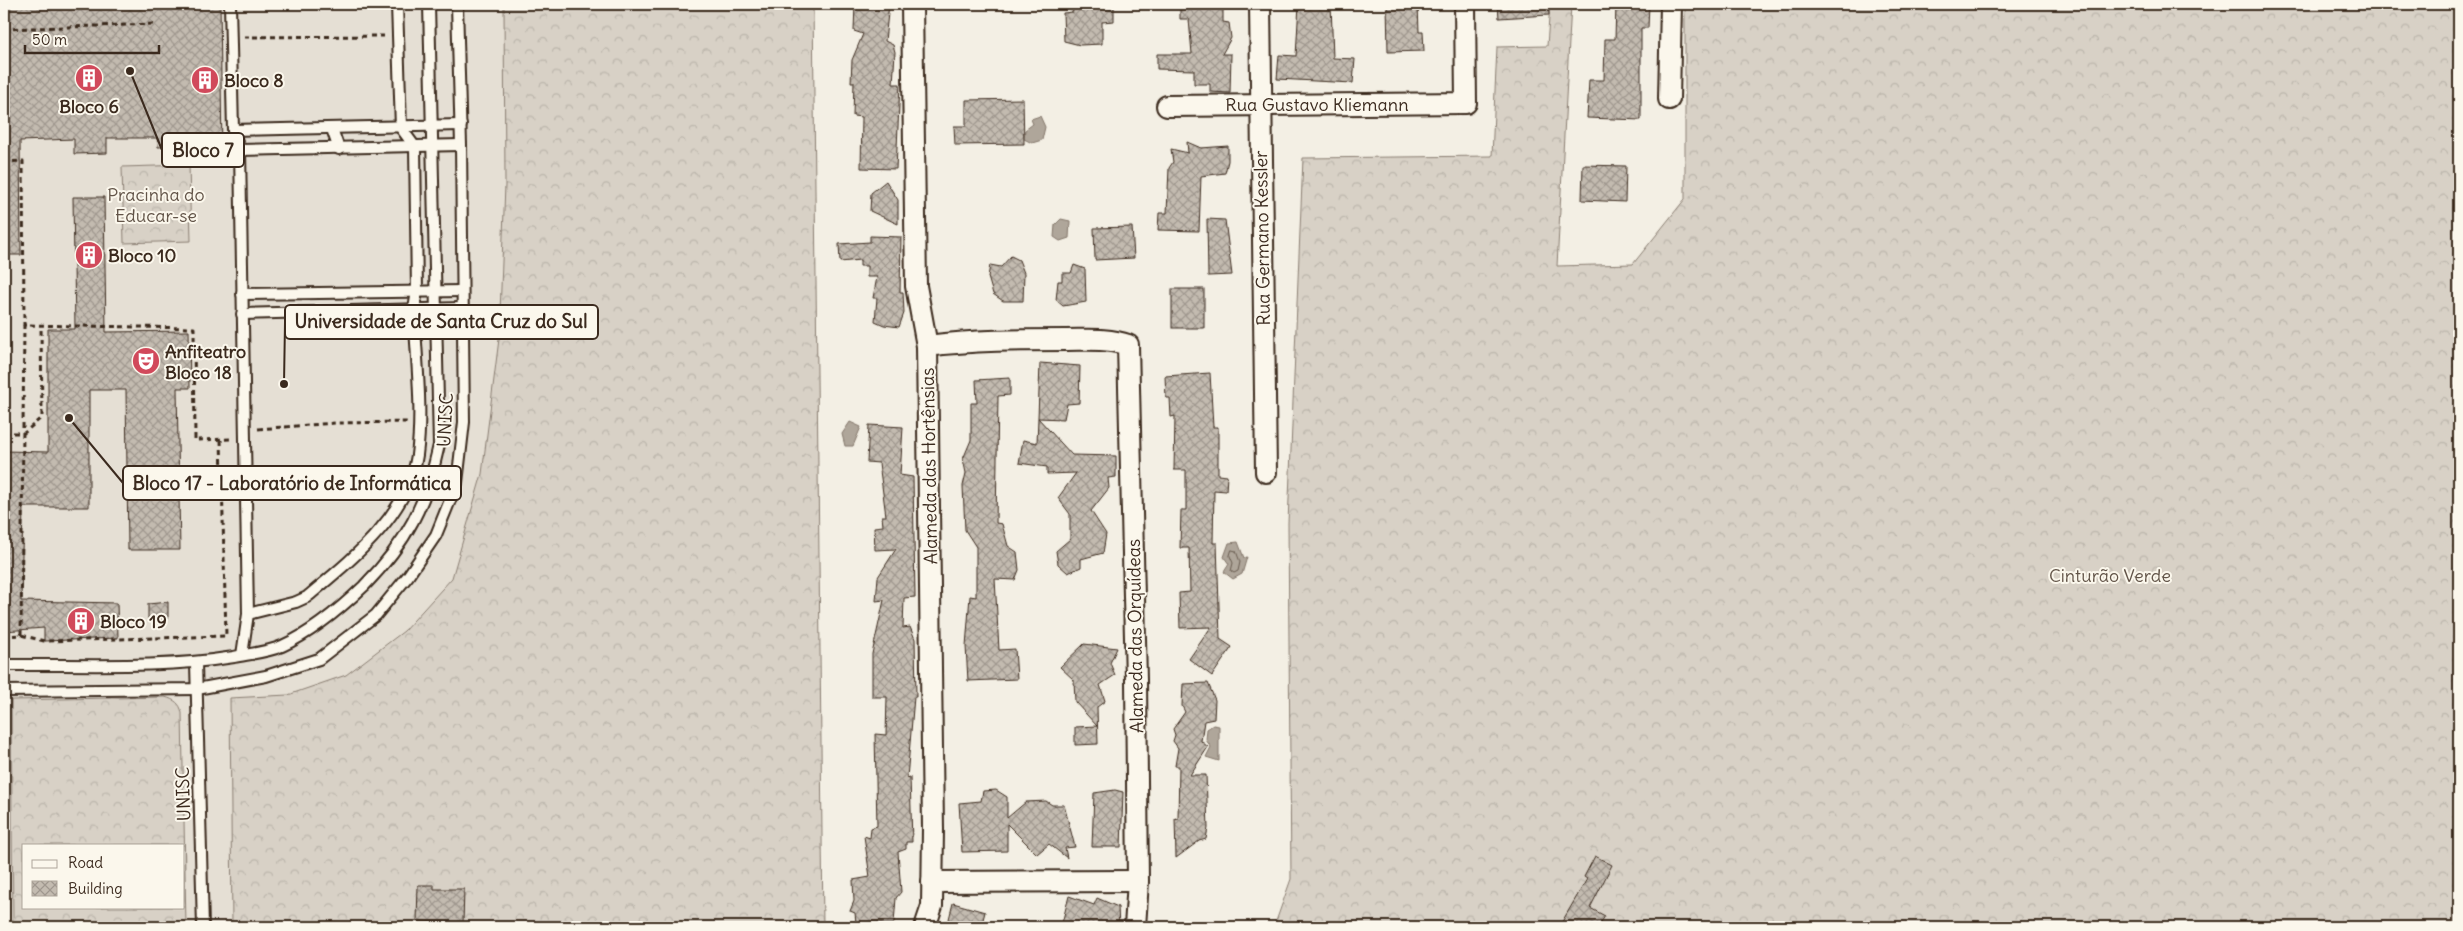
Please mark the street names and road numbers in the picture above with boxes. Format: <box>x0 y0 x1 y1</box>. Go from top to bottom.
street label: Rua Gustavo Kliemann <box>1225 93 1409 116</box>
street label: Rua Germano Kessler <box>1249 150 1275 326</box>
street label: Alameda das Hortênsias <box>916 367 942 565</box>
street label: UNISC <box>432 392 458 448</box>
street label: Alameda das Orquídeas <box>1122 539 1148 733</box>
street label: UNISC <box>171 766 195 822</box>

